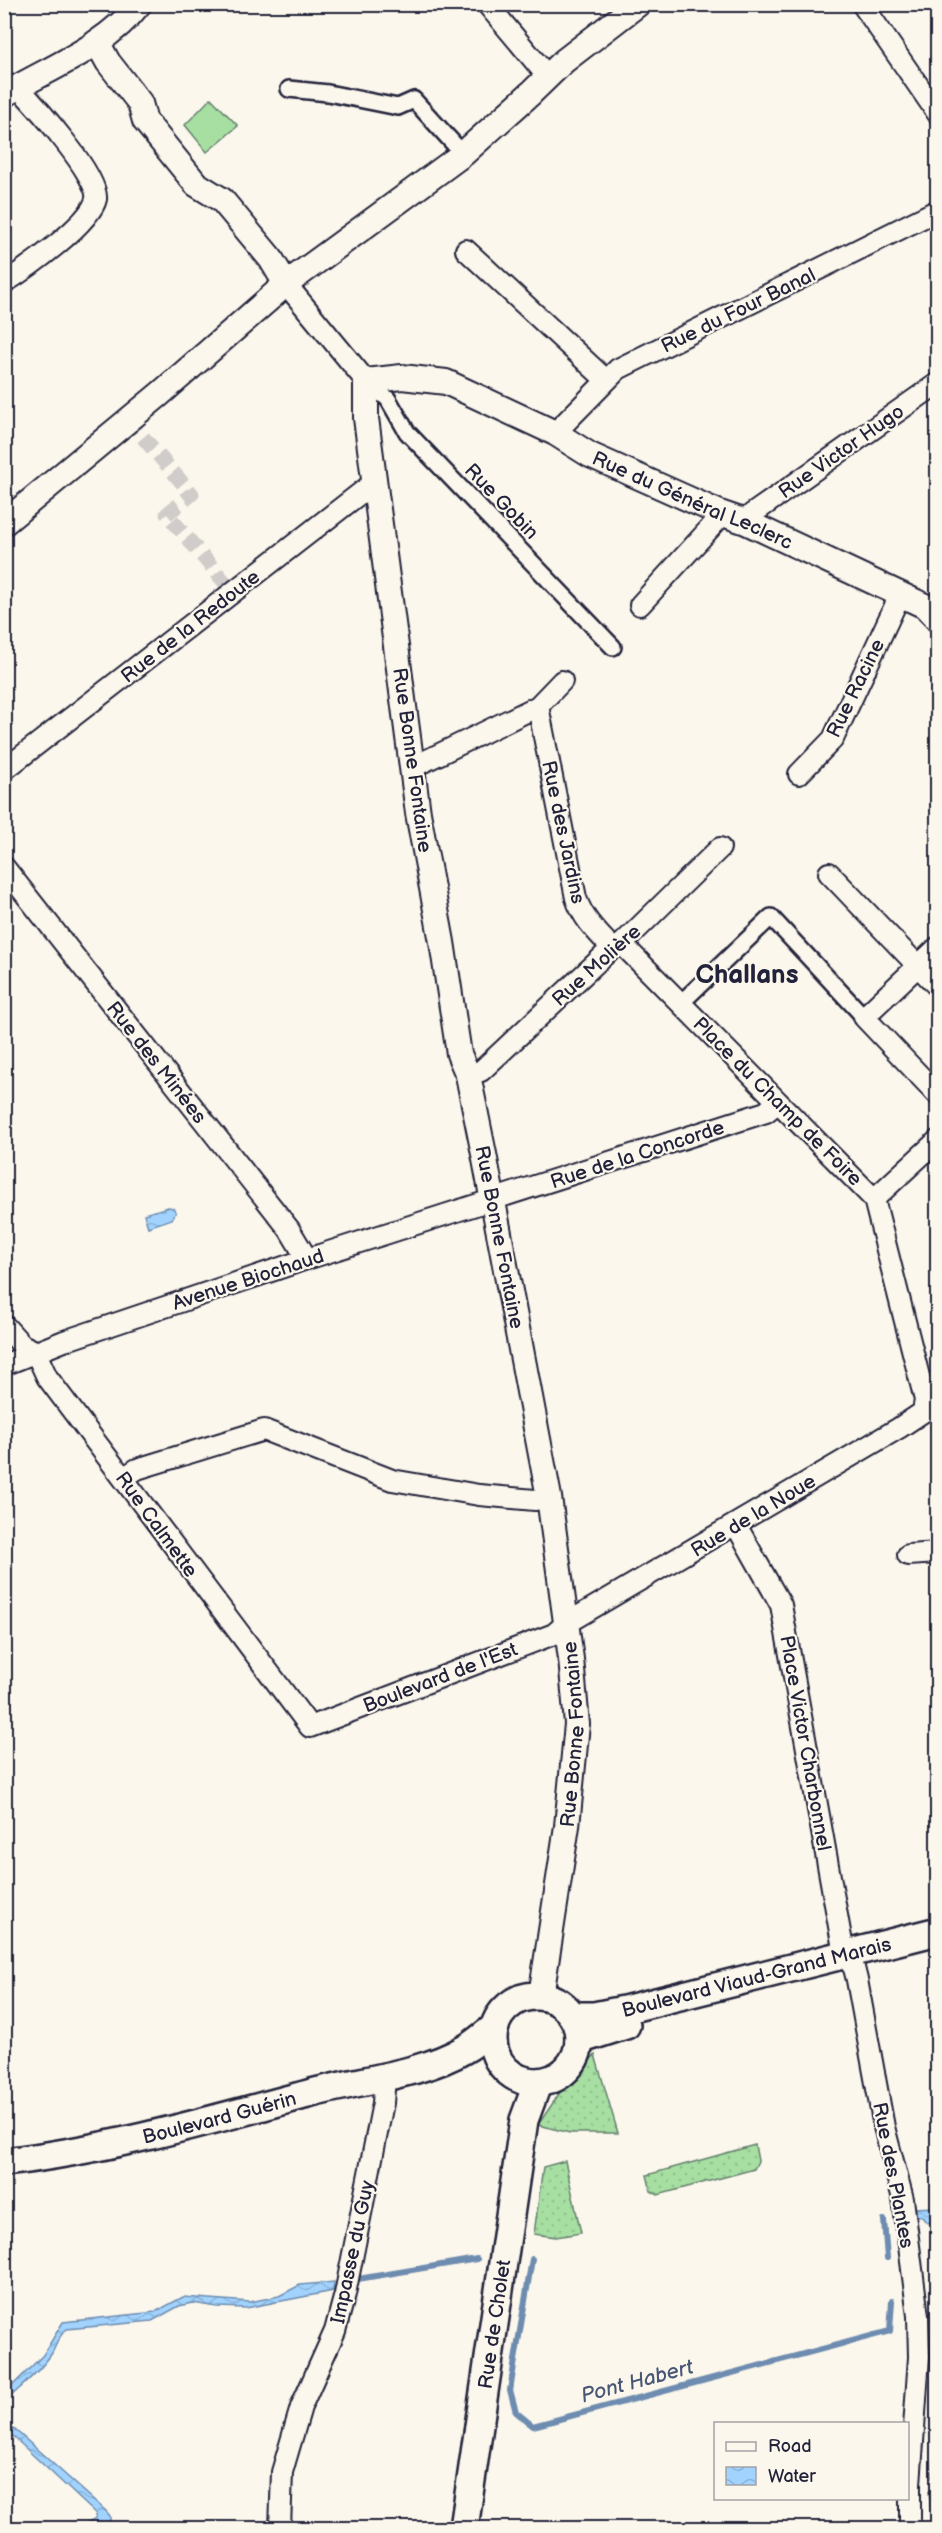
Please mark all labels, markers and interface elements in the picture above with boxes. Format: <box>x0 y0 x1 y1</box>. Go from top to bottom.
street label: Rue du Four Banal <box>657 263 820 359</box>
street label: Rue Victor Hugo <box>774 400 909 504</box>
street label: Rue du Général Leclerc <box>588 447 796 555</box>
street label: Rue Gobin <box>459 459 543 545</box>
street label: Rue de la Redoute <box>116 565 265 688</box>
street label: Rue Racine <box>822 635 890 742</box>
street label: Rue Bonne Fontaine <box>387 666 437 854</box>
street label: Rue des Jardins <box>536 758 590 906</box>
street label: Rue Molière <box>547 920 646 1012</box>
district label: Challans <box>696 960 799 991</box>
street label: Rue des Minées <box>101 997 211 1128</box>
street label: Place du Champ de Foire <box>688 1012 867 1191</box>
street label: Rue de la Concorde <box>547 1115 727 1194</box>
street label: Rue Bonne Fontaine <box>469 1144 529 1331</box>
street label: Avenue Biochaud <box>170 1244 327 1316</box>
street label: Rue Calmette <box>110 1467 203 1582</box>
street label: Rue de la Noue <box>687 1469 820 1563</box>
street label: Place Victor Charbonnel <box>774 1634 836 1853</box>
street label: Boulevard de l'Est <box>360 1637 521 1718</box>
street label: Rue Bonne Fontaine <box>556 1640 590 1828</box>
street label: Boulevard Viaud-Grand Marais <box>619 1932 894 2023</box>
street label: Boulevard Guérin <box>140 2087 299 2150</box>
street label: Rue des Plantes <box>867 2100 919 2250</box>
street label: Impasse du Guy <box>326 2178 380 2326</box>
street label: Rue de Cholet <box>474 2258 516 2391</box>
water label: Pont Habert <box>578 2354 697 2408</box>
legend <box>714 2422 909 2500</box>
text: Road <box>768 2436 812 2457</box>
text: Water <box>768 2466 816 2487</box>

